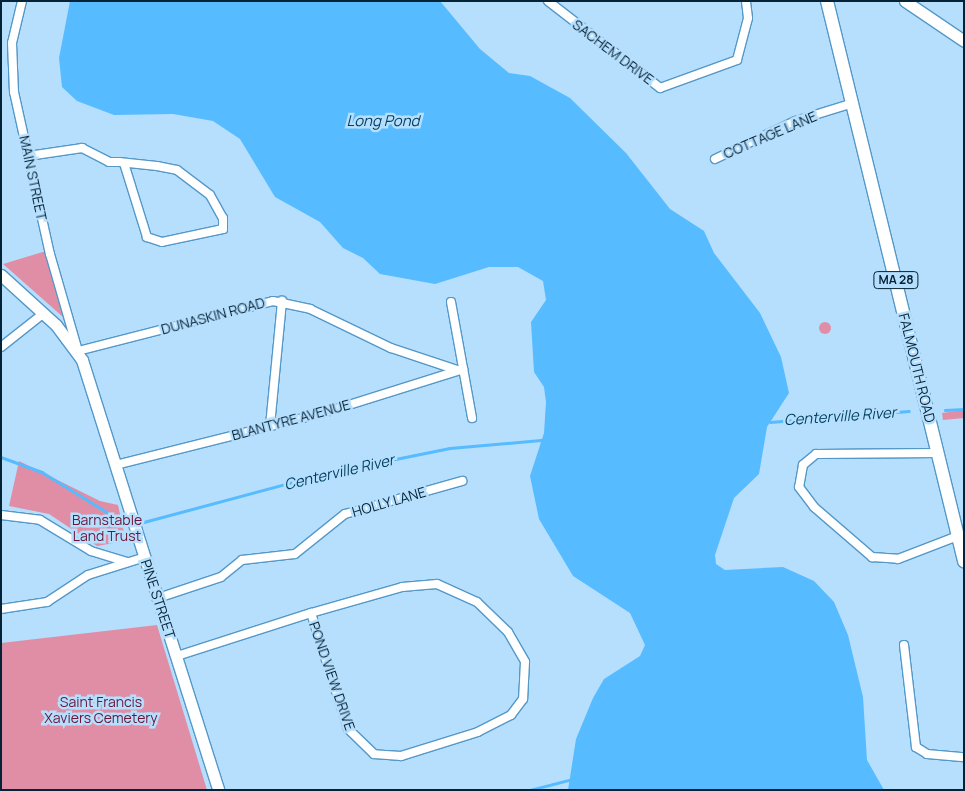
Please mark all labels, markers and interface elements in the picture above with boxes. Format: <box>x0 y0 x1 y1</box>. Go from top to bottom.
street label: SACHEM DRIVE <box>569 16 657 88</box>
street label: COTTAGE LANE <box>721 108 819 162</box>
water label: Long Pond <box>347 112 419 130</box>
street label: MAIN STREET <box>16 134 50 222</box>
road number: MA 28 <box>872 270 920 290</box>
street label: DUNASKIN ROAD <box>159 294 267 338</box>
street label: FALMOUTH ROAD <box>895 311 939 425</box>
street label: BLANTYRE AVENUE <box>230 396 352 444</box>
water label: Centerville River <box>783 403 897 429</box>
water label: Centerville River <box>282 451 396 493</box>
street label: HOLLY LANE <box>350 483 428 521</box>
park label: Barnstable Land Trust <box>72 512 142 544</box>
street label: PINE STREET <box>137 557 179 641</box>
street label: POND VIEW DRIVE <box>306 619 358 733</box>
park label: Saint Francis Xaviers Cemetery <box>44 694 158 726</box>

